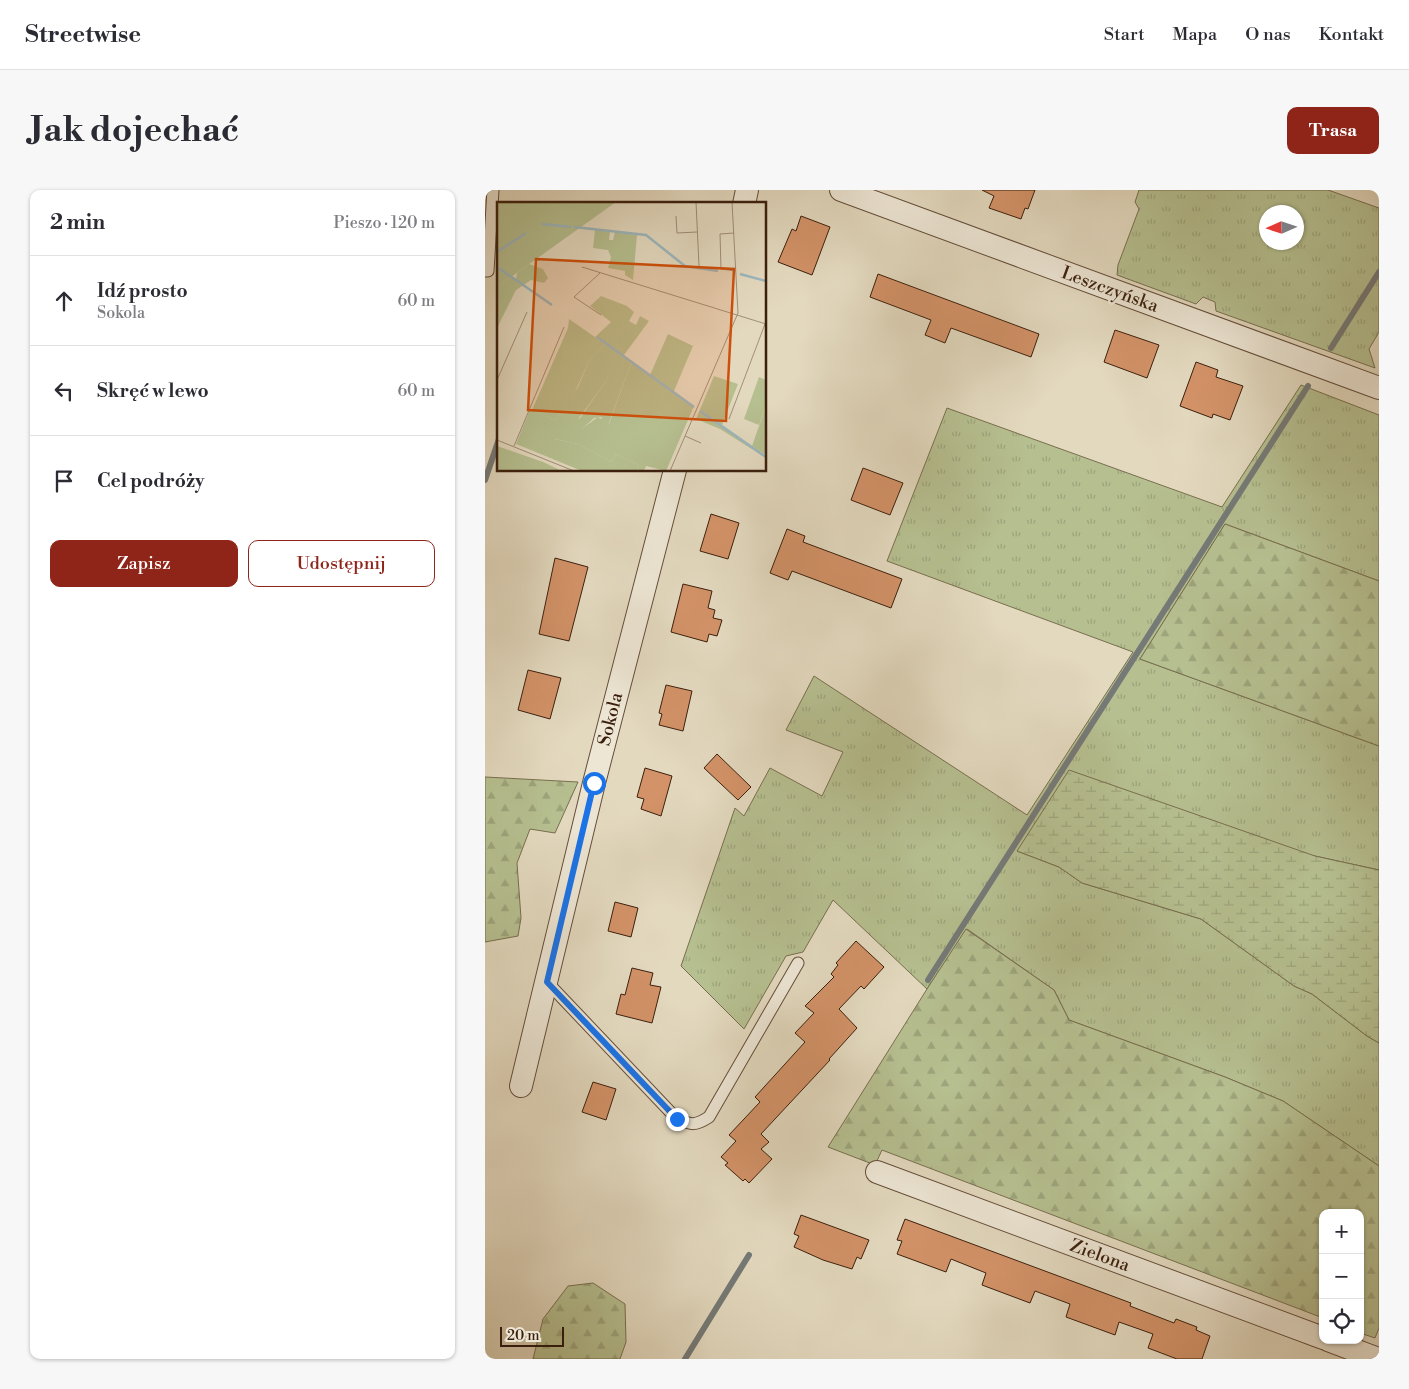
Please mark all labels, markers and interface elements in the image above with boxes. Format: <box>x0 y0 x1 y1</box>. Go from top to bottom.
text: Streetwise <box>25 20 141 50</box>
text: Start <box>1104 23 1145 46</box>
text: Mapa <box>1173 23 1217 46</box>
text: O nas <box>1245 23 1291 46</box>
text: Kontakt <box>1319 23 1384 46</box>
button: Trasa <box>1287 107 1379 154</box>
text: Jak dojechać <box>30 109 239 152</box>
inset map <box>497 202 766 471</box>
north arrow <box>1259 205 1304 250</box>
text: 2 min <box>50 210 105 236</box>
text: Pieszo · 120 m <box>334 213 435 233</box>
street label: Leszczyńska <box>1058 261 1162 318</box>
text: Idź prosto <box>97 279 188 303</box>
icon: ahead <box>50 287 78 315</box>
text: 60 m <box>397 291 435 311</box>
text: Sokola <box>97 303 145 323</box>
icon: left <box>50 377 78 405</box>
text: Skręć w lewo <box>97 379 209 403</box>
text: 60 m <box>397 381 435 401</box>
icon: arrive <box>50 467 78 495</box>
text: Cel podróży <box>97 469 204 493</box>
button: Zapisz <box>50 540 238 587</box>
button: Udostępnij <box>248 540 435 587</box>
street label: Sokola <box>593 689 628 748</box>
route start <box>583 772 606 795</box>
route end <box>666 1108 689 1131</box>
map controls <box>1319 1209 1364 1344</box>
button: + <box>1319 1209 1364 1254</box>
street label: Zielona <box>1067 1234 1134 1277</box>
button: − <box>1319 1254 1364 1299</box>
button: locate <box>1319 1299 1364 1344</box>
scale bar <box>500 1324 564 1347</box>
text: 20 m <box>507 1327 539 1345</box>

